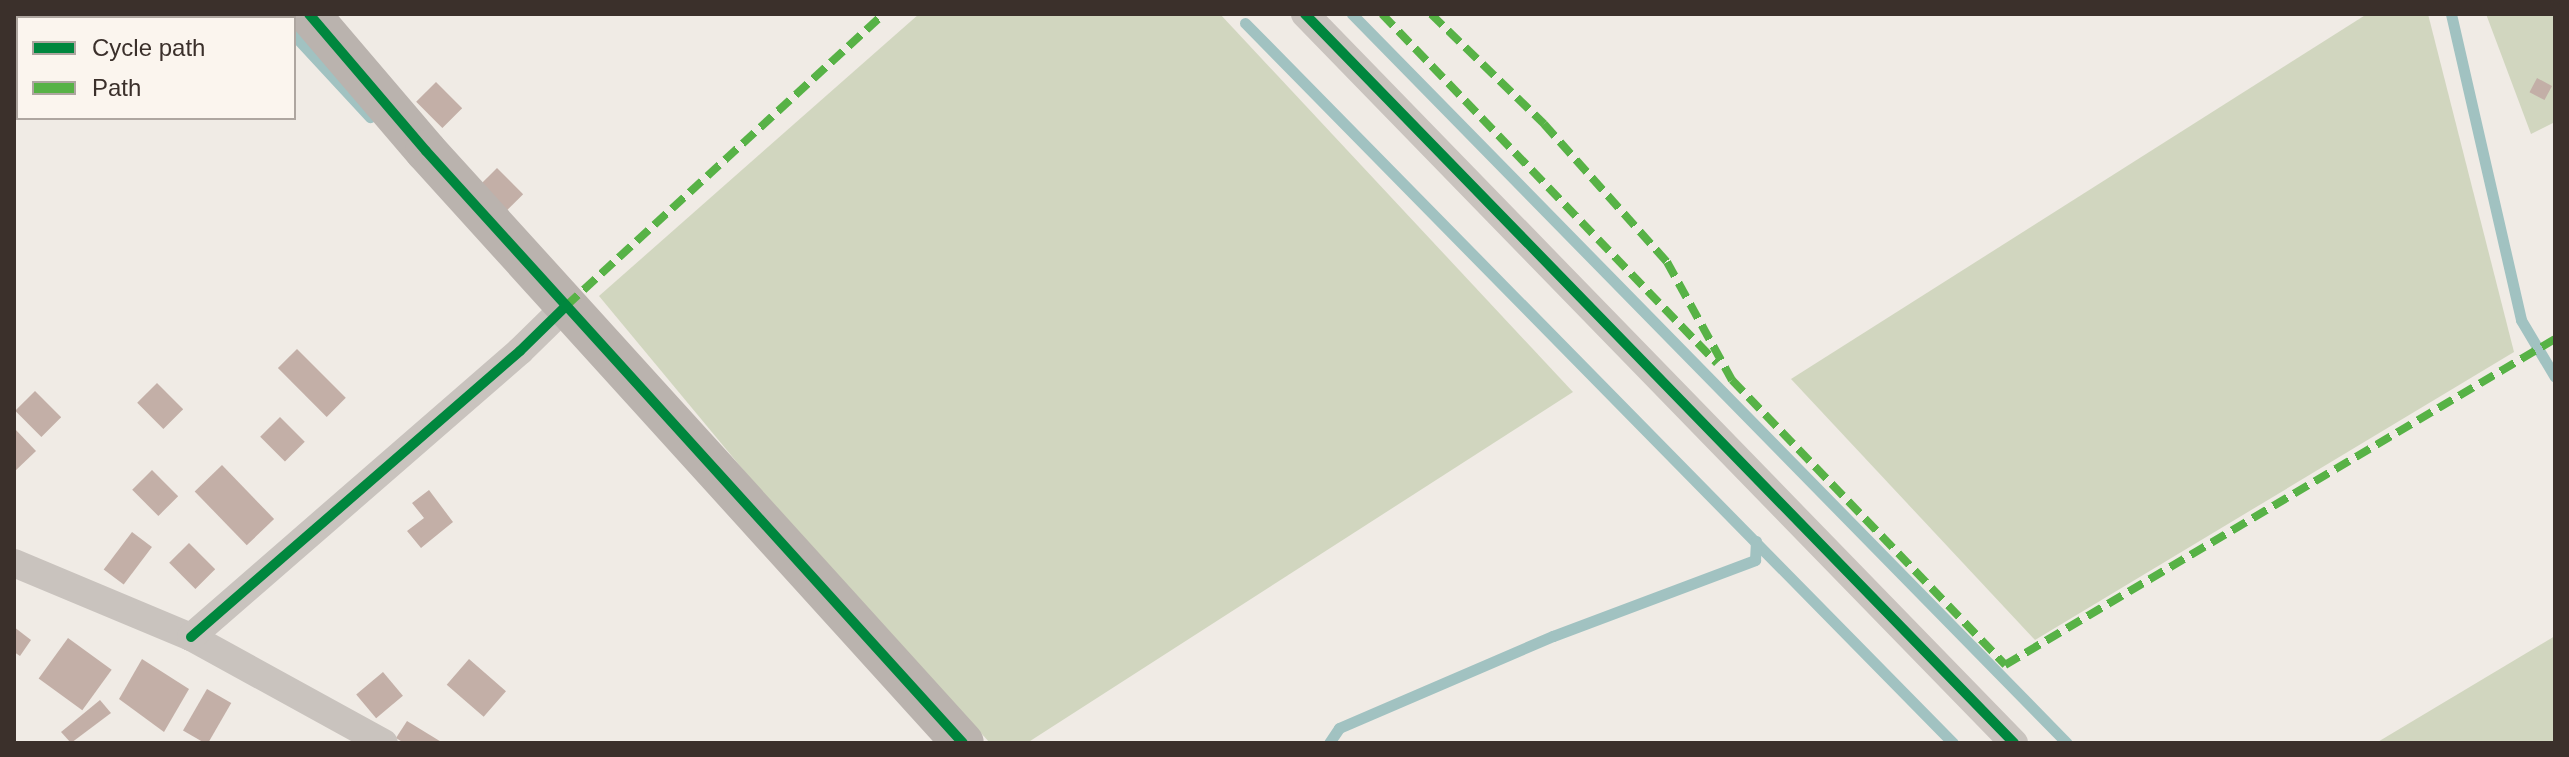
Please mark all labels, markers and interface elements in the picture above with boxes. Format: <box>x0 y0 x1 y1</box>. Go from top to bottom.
legend <box>16 16 296 120</box>
text: Cycle path <box>92 34 205 61</box>
text: Path <box>92 74 141 101</box>

